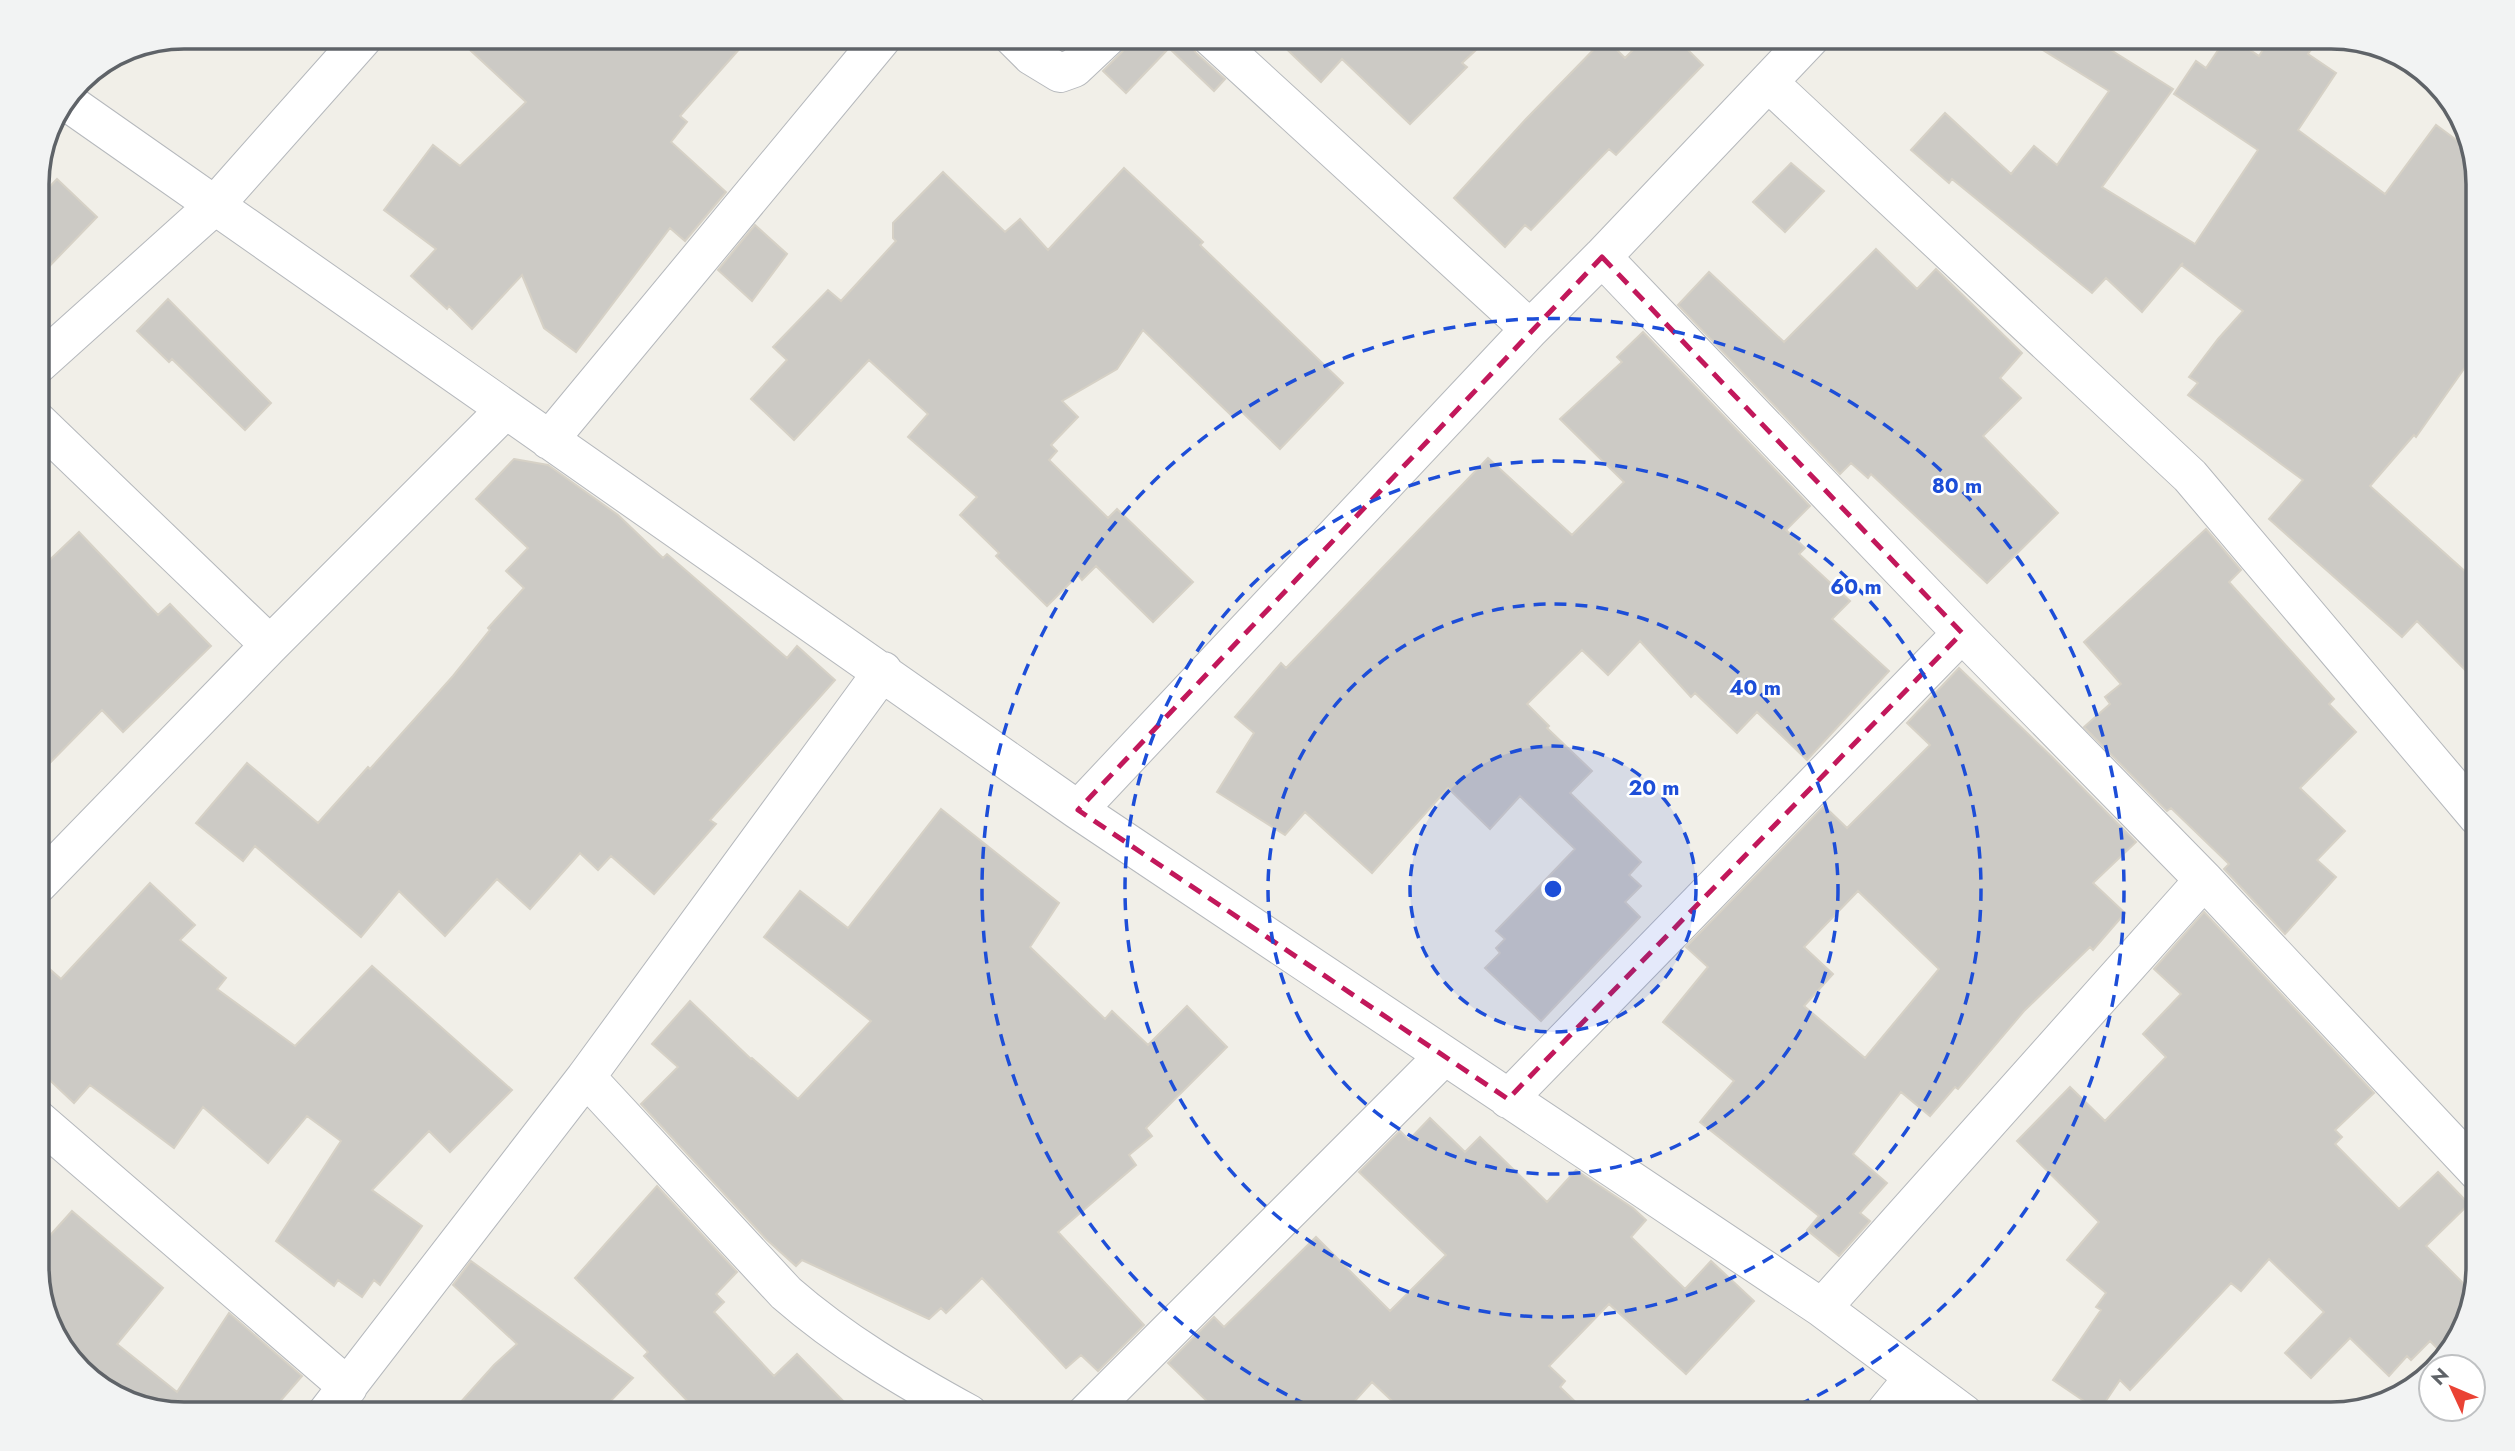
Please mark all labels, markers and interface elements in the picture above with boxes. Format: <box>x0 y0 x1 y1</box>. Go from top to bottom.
text: 80 m <box>1932 471 1982 501</box>
text: 60 m <box>1830 572 1882 602</box>
text: 40 m <box>1729 673 1781 703</box>
text: 20 m <box>1628 773 1680 803</box>
centre of rings <box>1541 877 1565 901</box>
north arrow <box>2417 1353 2487 1423</box>
text: N <box>2425 1362 2455 1391</box>

